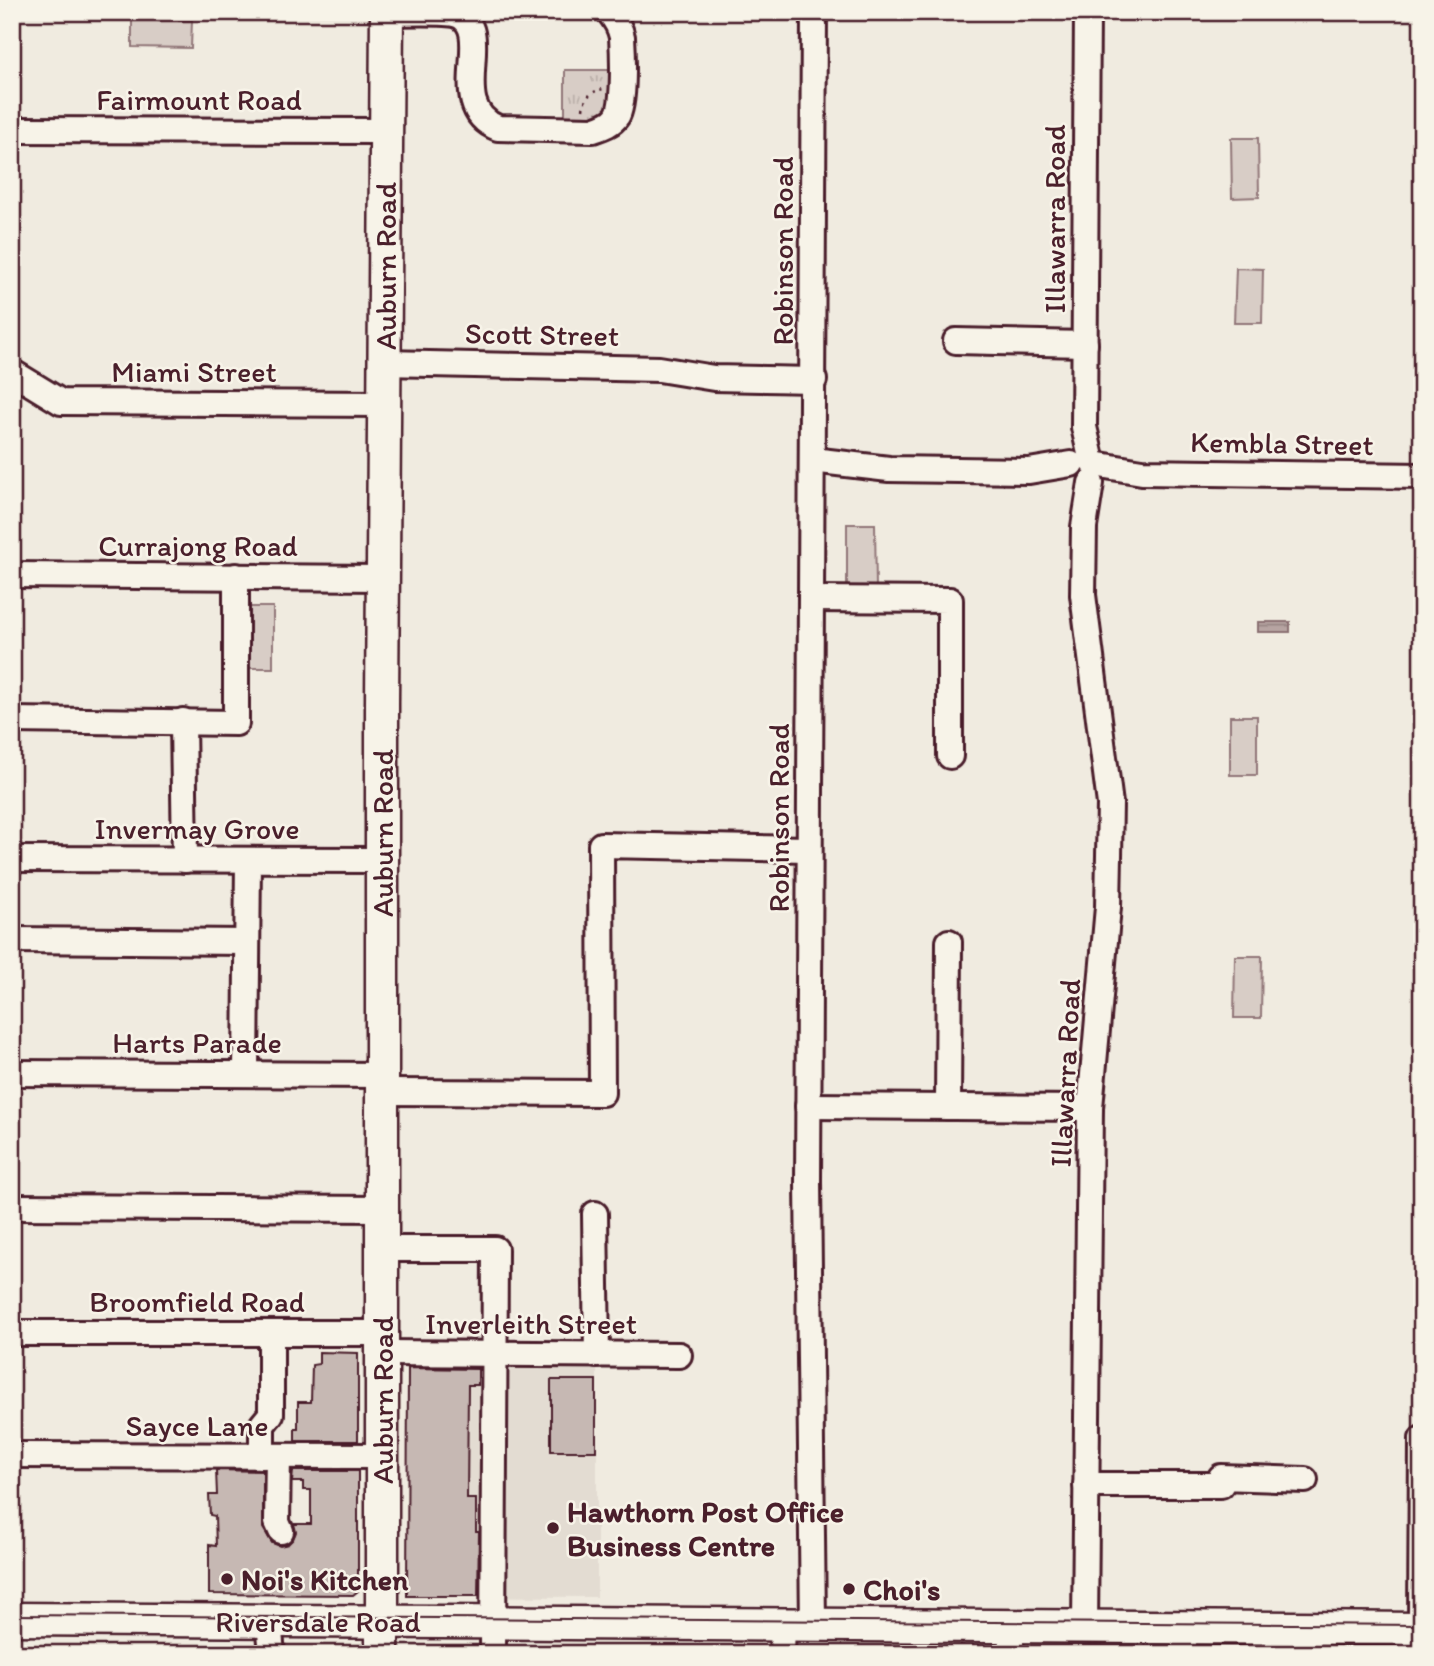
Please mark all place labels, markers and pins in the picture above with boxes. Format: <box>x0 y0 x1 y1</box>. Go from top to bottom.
place label: Hawthorn Post Office Business Centre <box>567 1493 844 1564</box>
marker: Hawthorn Post Office Business Centre <box>545 1520 561 1536</box>
place label: Noi's Kitchen <box>241 1561 409 1598</box>
marker: Noi's Kitchen <box>219 1571 235 1587</box>
place label: Choi's <box>863 1571 940 1608</box>
marker: Choi's <box>841 1581 857 1597</box>

